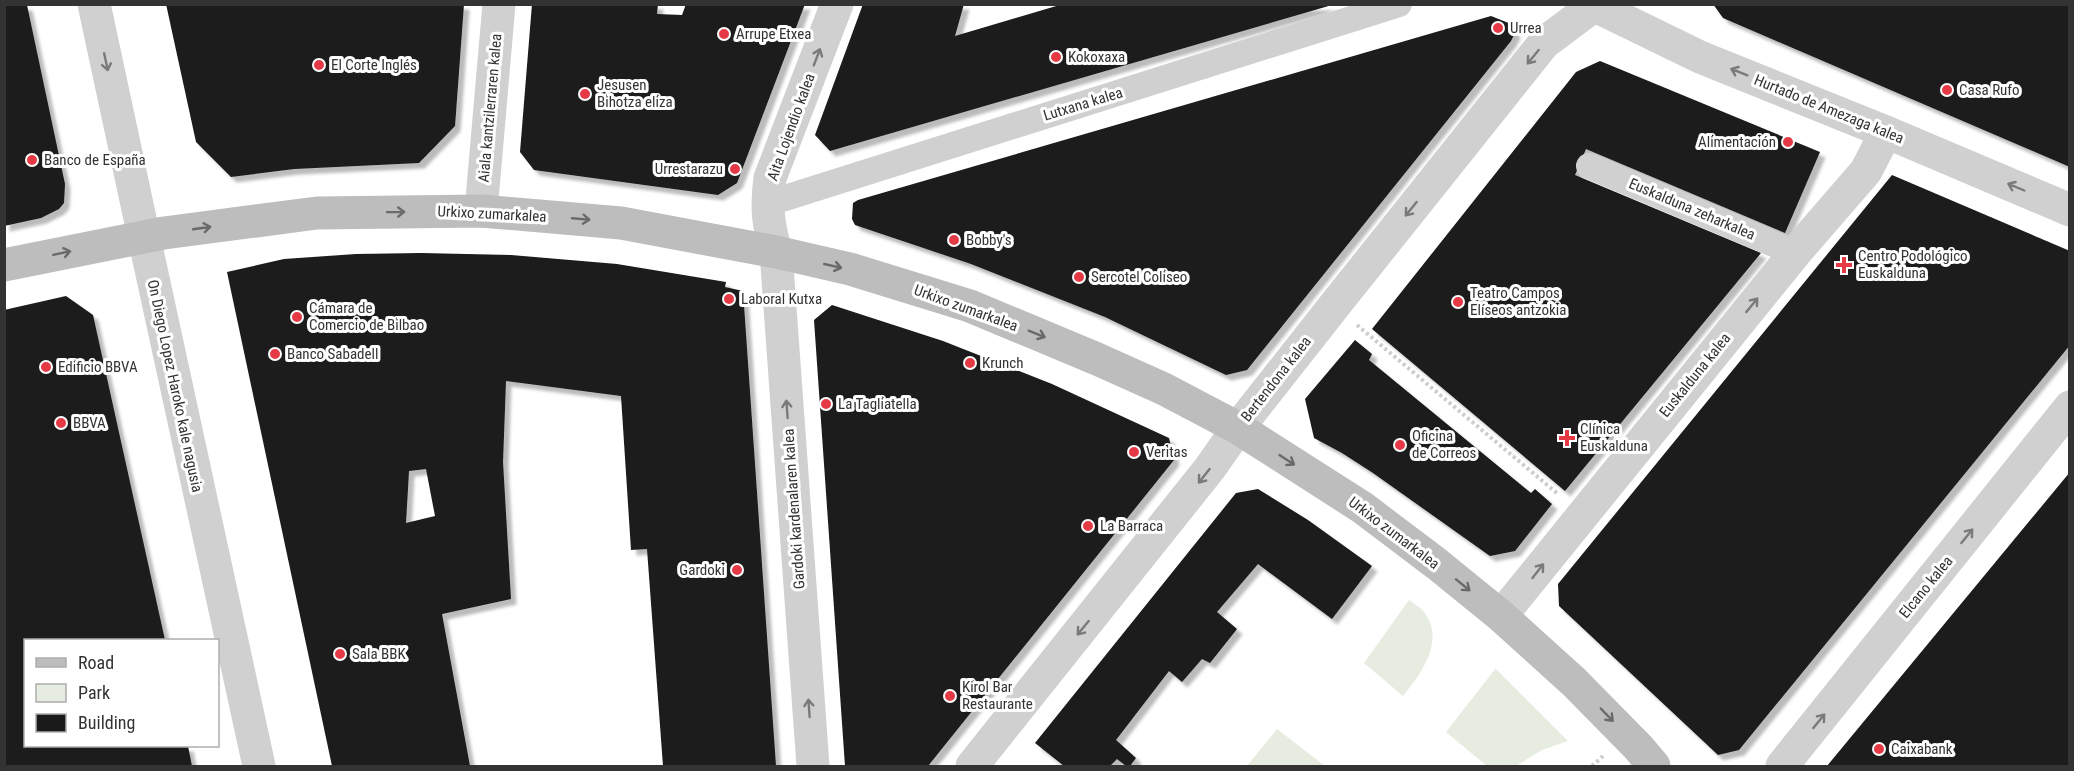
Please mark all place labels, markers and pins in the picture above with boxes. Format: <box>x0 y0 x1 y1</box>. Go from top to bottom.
place label: Urrea <box>1510 19 1542 37</box>
marker: Urrea <box>1491 21 1505 35</box>
place label: Arrupe Etxea <box>736 25 811 43</box>
marker: Arrupe Etxea <box>717 27 731 41</box>
place label: Kokoxaxa <box>1068 48 1125 66</box>
marker: Kokoxaxa <box>1049 50 1063 64</box>
place label: El Corte Inglés <box>331 56 417 74</box>
marker: El Corte Inglés <box>312 58 326 72</box>
place label: Jesusen Bihotza eliza <box>597 76 673 111</box>
place label: Casa Rufo <box>1959 81 2020 99</box>
marker: Casa Rufo <box>1940 83 1954 97</box>
marker: Jesusen Bihotza eliza <box>578 87 592 101</box>
place label: Alimentación <box>1698 133 1776 151</box>
marker: Alimentación <box>1781 135 1795 149</box>
place label: Banco de España <box>44 151 146 169</box>
marker: Banco de España <box>25 153 39 167</box>
place label: Urrestarazu <box>655 160 723 178</box>
marker: Urrestarazu <box>728 162 742 176</box>
place label: Bobby's <box>966 231 1012 249</box>
marker: Bobby's <box>947 233 961 247</box>
place label: Centro Podológico Euskalduna <box>1858 247 1968 282</box>
marker: Centro Podológico Euskalduna <box>1835 256 1853 274</box>
place label: Sercotel Coliseo <box>1091 268 1187 286</box>
marker: Sercotel Coliseo <box>1072 270 1086 284</box>
place label: Teatro Campos Elíseos antzokia <box>1470 284 1566 319</box>
place label: Laboral Kutxa <box>741 290 822 308</box>
marker: Laboral Kutxa <box>722 292 736 306</box>
marker: Teatro Campos Elíseos antzokia <box>1451 295 1465 309</box>
place label: Cámara de Comercio de Bilbao <box>309 299 424 334</box>
marker: Cámara de Comercio de Bilbao <box>290 310 304 324</box>
place label: Banco Sabadell <box>287 345 378 363</box>
marker: Banco Sabadell <box>268 347 282 361</box>
place label: Krunch <box>982 354 1023 372</box>
marker: Krunch <box>963 356 977 370</box>
place label: Edificio BBVA <box>58 358 138 376</box>
marker: Edificio BBVA <box>39 360 53 374</box>
place label: La Tagliatella <box>838 395 917 413</box>
marker: La Tagliatella <box>819 397 833 411</box>
place label: BBVA <box>73 414 106 432</box>
marker: BBVA <box>54 416 68 430</box>
place label: Clínica Euskalduna <box>1580 420 1648 455</box>
place label: Oficina de Correos <box>1412 427 1477 462</box>
marker: Clínica Euskalduna <box>1558 429 1576 447</box>
marker: Oficina de Correos <box>1393 438 1407 452</box>
place label: Veritas <box>1146 443 1188 461</box>
marker: Veritas <box>1127 445 1141 459</box>
place label: La Barraca <box>1100 517 1163 535</box>
marker: La Barraca <box>1081 519 1095 533</box>
place label: Gardoki <box>679 561 725 579</box>
marker: Gardoki <box>730 563 744 577</box>
place label: Sala BBK <box>352 645 406 663</box>
marker: Sala BBK <box>333 647 347 661</box>
place label: Kirol Bar Restaurante <box>962 678 1033 713</box>
marker: Kirol Bar Restaurante <box>943 689 957 703</box>
place label: Caixabank <box>1891 740 1953 758</box>
marker: Caixabank <box>1872 742 1886 756</box>

